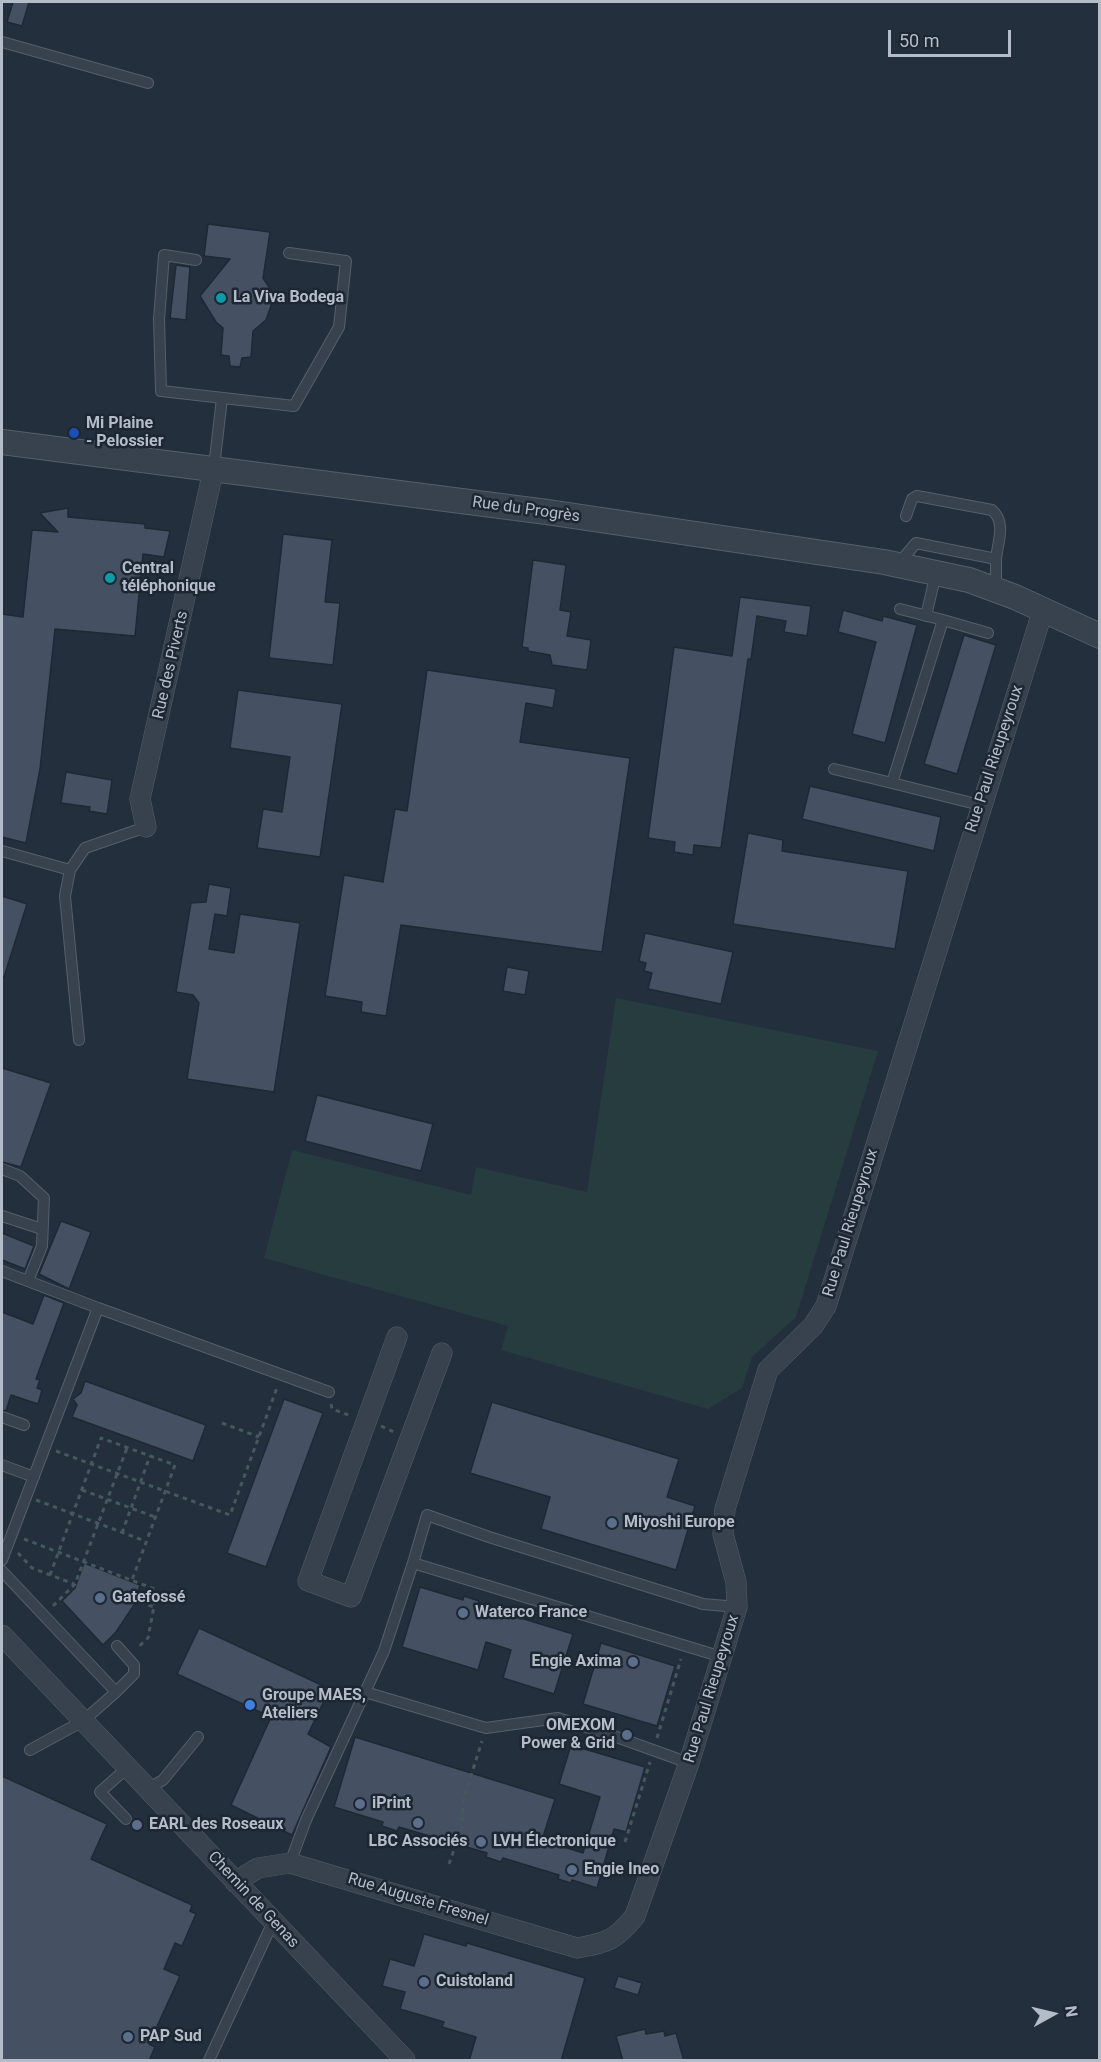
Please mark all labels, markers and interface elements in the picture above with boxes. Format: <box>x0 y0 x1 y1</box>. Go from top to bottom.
scale bar <box>891 18 1014 56</box>
text: 50 m <box>899 30 939 51</box>
place label: La Viva Bodega <box>233 288 344 308</box>
marker: La Viva Bodega <box>214 291 228 305</box>
place label: Mi Plaine - Pelossier <box>86 414 164 452</box>
marker: Mi Plaine - Pelossier <box>67 426 81 440</box>
street label: Rue du Progrès <box>471 493 581 527</box>
place label: Central téléphonique <box>122 559 216 597</box>
marker: Central téléphonique <box>103 571 117 585</box>
street label: Rue des Piverts <box>149 609 193 721</box>
street label: Rue Paul Rieupeyroux <box>962 683 1028 835</box>
street label: Rue Paul Rieupeyroux <box>819 1147 883 1299</box>
place label: Miyoshi Europe <box>624 1513 735 1533</box>
marker: Miyoshi Europe <box>605 1516 619 1530</box>
place label: Gatefossé <box>112 1588 185 1608</box>
marker: Gatefossé <box>93 1591 107 1605</box>
place label: Waterco France <box>475 1603 587 1623</box>
marker: Waterco France <box>456 1606 470 1620</box>
street label: Rue Paul Rieupeyroux <box>680 1613 744 1765</box>
place label: Engie Axima <box>531 1652 621 1672</box>
marker: Engie Axima <box>626 1655 640 1669</box>
place label: Groupe MAES, Ateliers <box>262 1686 366 1724</box>
marker: Groupe MAES, Ateliers <box>243 1698 257 1712</box>
place label: OMEXOM Power & Grid <box>521 1716 615 1754</box>
marker: OMEXOM Power & Grid <box>620 1728 634 1742</box>
place label: iPrint <box>372 1794 411 1814</box>
marker: iPrint <box>353 1797 367 1811</box>
place label: EARL des Roseaux <box>149 1815 283 1835</box>
marker: LBC Associés <box>411 1816 425 1830</box>
marker: EARL des Roseaux <box>130 1818 144 1832</box>
place label: LBC Associés <box>369 1832 467 1852</box>
place label: LVH Électronique <box>493 1832 616 1852</box>
marker: LVH Électronique <box>474 1835 488 1849</box>
street label: Chemin de Genas <box>203 1848 303 1952</box>
place label: Engie Ineo <box>584 1860 659 1880</box>
marker: Engie Ineo <box>565 1863 579 1877</box>
street label: Rue Auguste Fresnel <box>345 1869 491 1931</box>
place label: Cuistoland <box>436 1972 513 1992</box>
marker: Cuistoland <box>417 1975 431 1989</box>
north arrow <box>1023 1984 1083 2044</box>
text: N <box>1061 2005 1082 2018</box>
place label: PAP Sud <box>140 2027 202 2047</box>
marker: PAP Sud <box>121 2030 135 2044</box>

